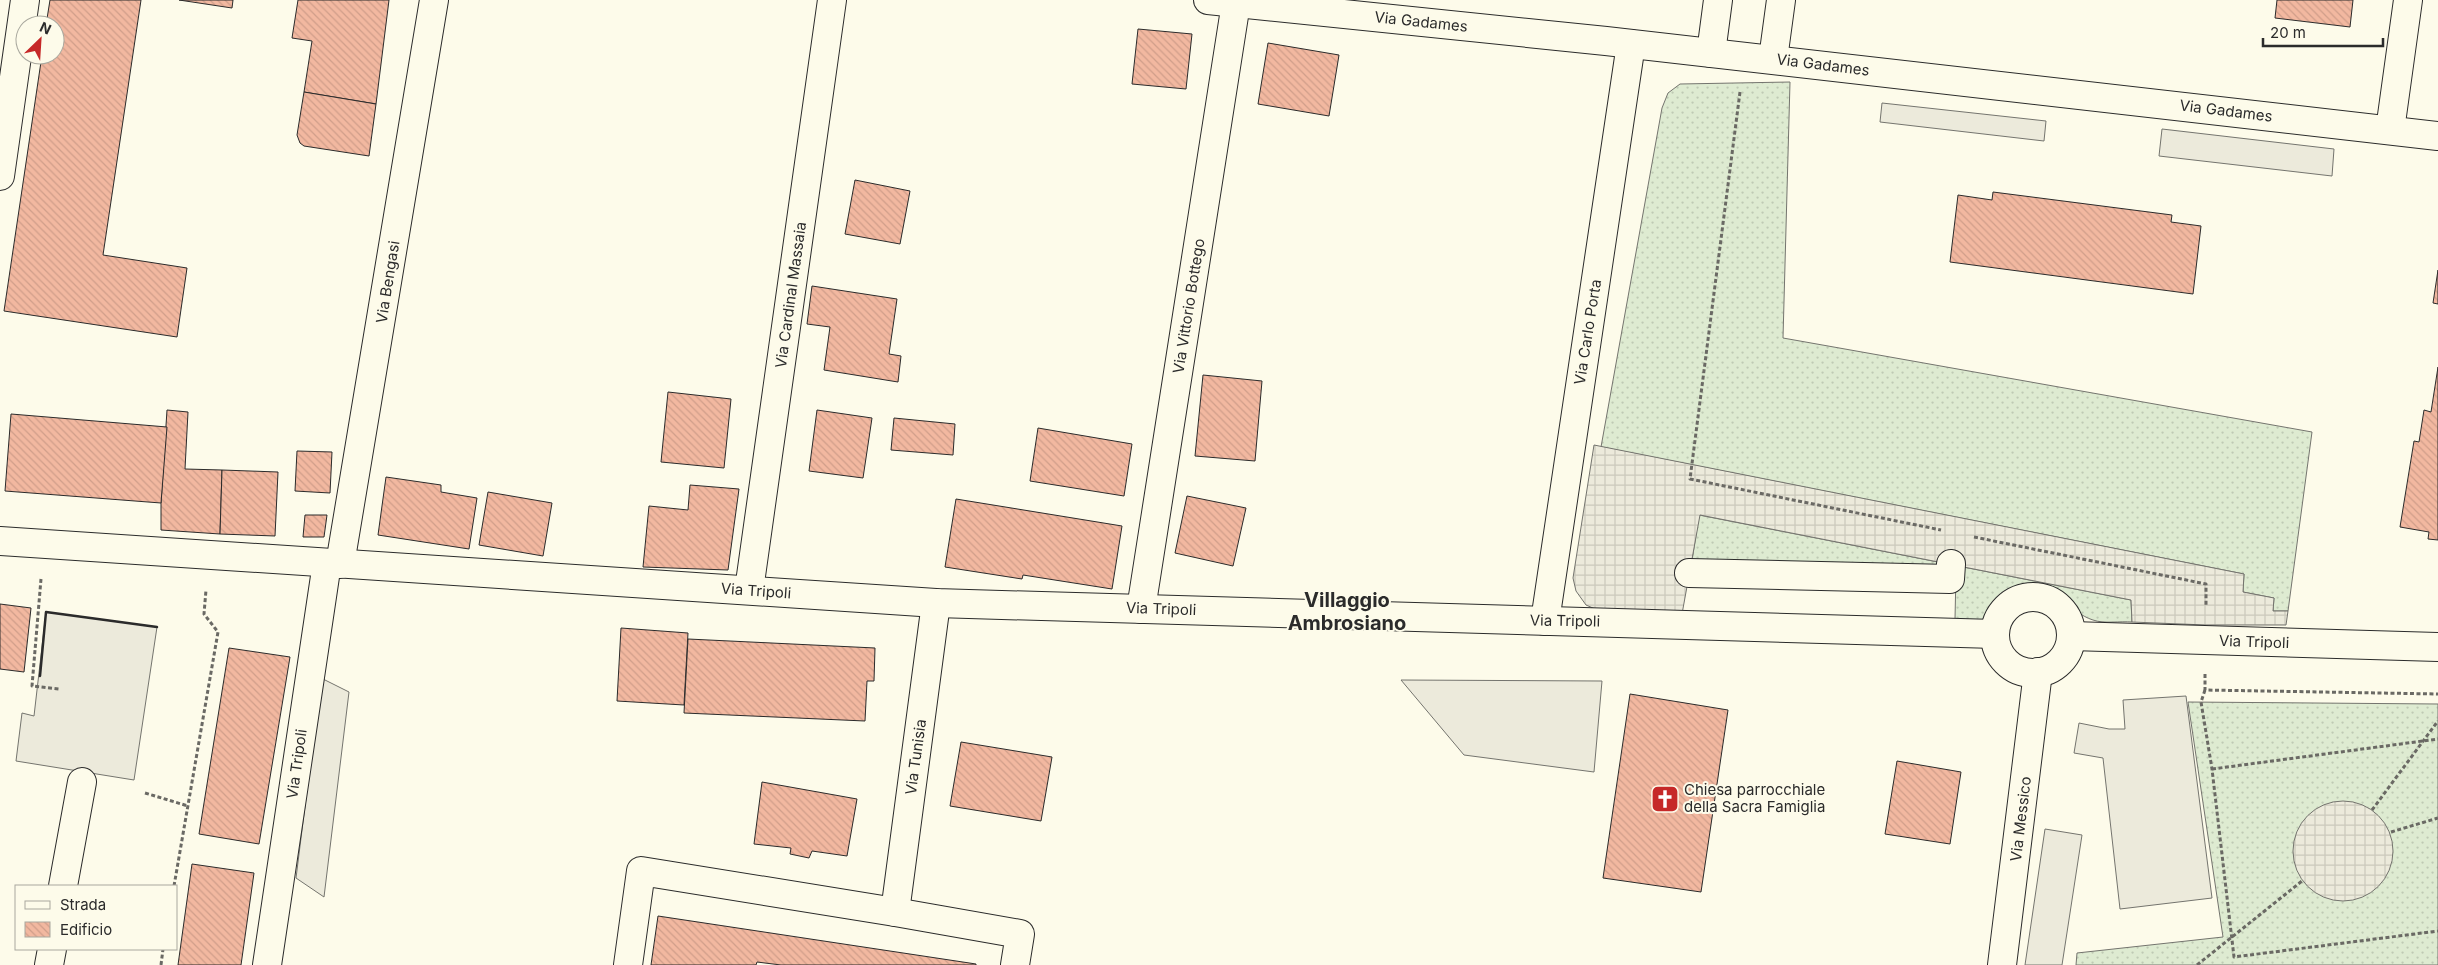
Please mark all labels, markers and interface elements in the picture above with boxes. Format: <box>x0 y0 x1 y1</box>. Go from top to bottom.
street label: Via Gadames <box>1373 7 1469 36</box>
north arrow <box>15 15 65 65</box>
scale bar <box>2263 15 2383 47</box>
text: N <box>37 18 54 38</box>
text: 20 m <box>2270 23 2306 42</box>
street label: Via Gadames <box>1775 49 1871 80</box>
street label: Via Gadames <box>2178 95 2274 126</box>
street label: Via Cardinal Massaia <box>771 220 810 369</box>
street label: Via Vittorio Bottego <box>1168 237 1209 375</box>
street label: Via Bengasi <box>372 239 403 325</box>
street label: Via Carlo Porta <box>1570 278 1605 386</box>
street label: Via Tripoli <box>720 579 792 602</box>
district label: Villaggio Ambrosiano <box>1288 588 1406 635</box>
street label: Via Tripoli <box>1125 598 1197 619</box>
street label: Via Tripoli <box>1530 610 1600 631</box>
street label: Via Tripoli <box>2218 631 2290 652</box>
street label: Via Tunisia <box>901 718 930 796</box>
street label: Via Tripoli <box>282 728 311 800</box>
street label: Via Messico <box>2006 775 2035 863</box>
place label: Chiesa parrocchiale della Sacra Famiglia <box>1684 780 1825 816</box>
church icon: Chiesa parrocchiale della Sacra Famiglia <box>1650 784 1680 814</box>
legend <box>15 885 178 950</box>
text: Strada <box>60 895 106 914</box>
text: Edificio <box>60 920 112 939</box>

